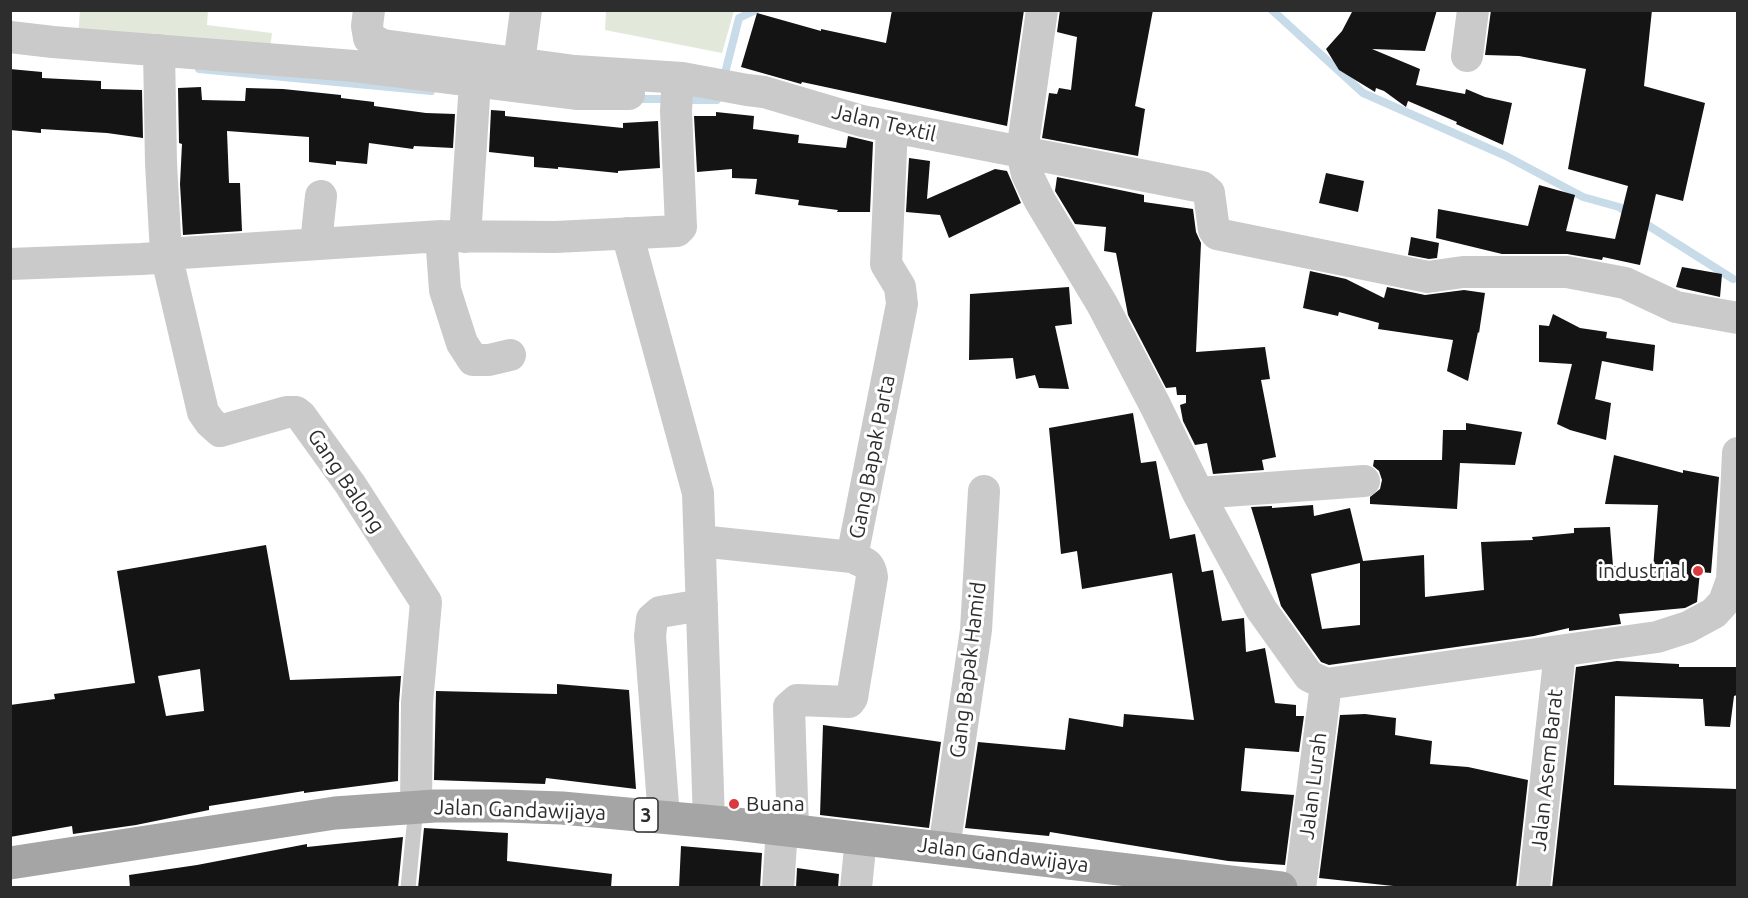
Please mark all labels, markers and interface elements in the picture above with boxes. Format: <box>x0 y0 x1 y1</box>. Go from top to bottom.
street label: Jalan Textil <box>830 99 938 147</box>
street label: Gang Bapak Parta <box>844 373 900 541</box>
street label: Gang Balong <box>302 424 390 538</box>
place label: industrial <box>1598 558 1686 584</box>
marker: industrial <box>1691 564 1705 578</box>
street label: Gang Bapak Hamid <box>945 581 991 759</box>
street label: Jalan Asem Barat <box>1526 688 1568 852</box>
street label: Jalan Lurah <box>1294 731 1332 841</box>
place label: Buana <box>746 791 805 817</box>
street label: Jalan Gandawijaya <box>434 794 606 826</box>
marker: Buana <box>727 797 741 811</box>
road number: 3 <box>634 798 658 832</box>
street label: Jalan Gandawijaya <box>916 832 1090 878</box>

